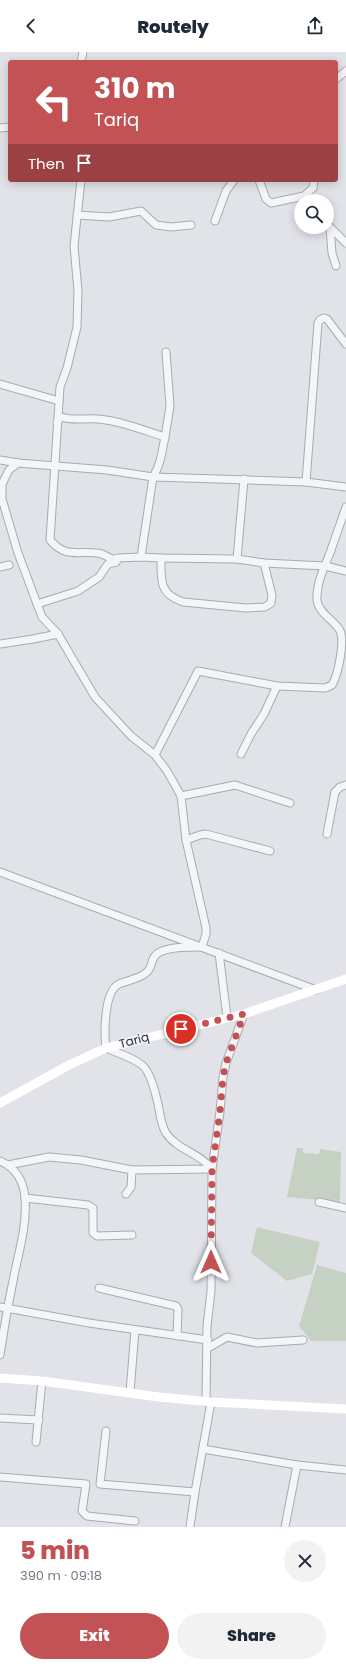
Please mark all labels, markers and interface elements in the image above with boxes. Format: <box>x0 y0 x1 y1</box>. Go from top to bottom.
text: Routely <box>137 14 209 39</box>
icon: back <box>20 15 42 37</box>
icon: share <box>304 15 326 37</box>
text: 310 m <box>94 69 175 108</box>
icon: left <box>28 76 80 128</box>
text: Tariq <box>94 107 139 132</box>
icon: arrive <box>73 152 95 174</box>
text: Then <box>28 153 65 174</box>
map controls <box>294 194 334 234</box>
button: search <box>294 194 334 234</box>
pin <box>164 1012 198 1046</box>
icon: arrive <box>170 1018 192 1040</box>
street label: Tariq <box>117 1028 151 1052</box>
position arrow <box>190 1241 232 1283</box>
text: 5 min <box>20 1534 90 1567</box>
button: close <box>284 1540 326 1582</box>
text: 390 m · 09:18 <box>20 1566 102 1585</box>
button: Exit <box>20 1613 169 1659</box>
button: Share <box>177 1613 326 1659</box>

